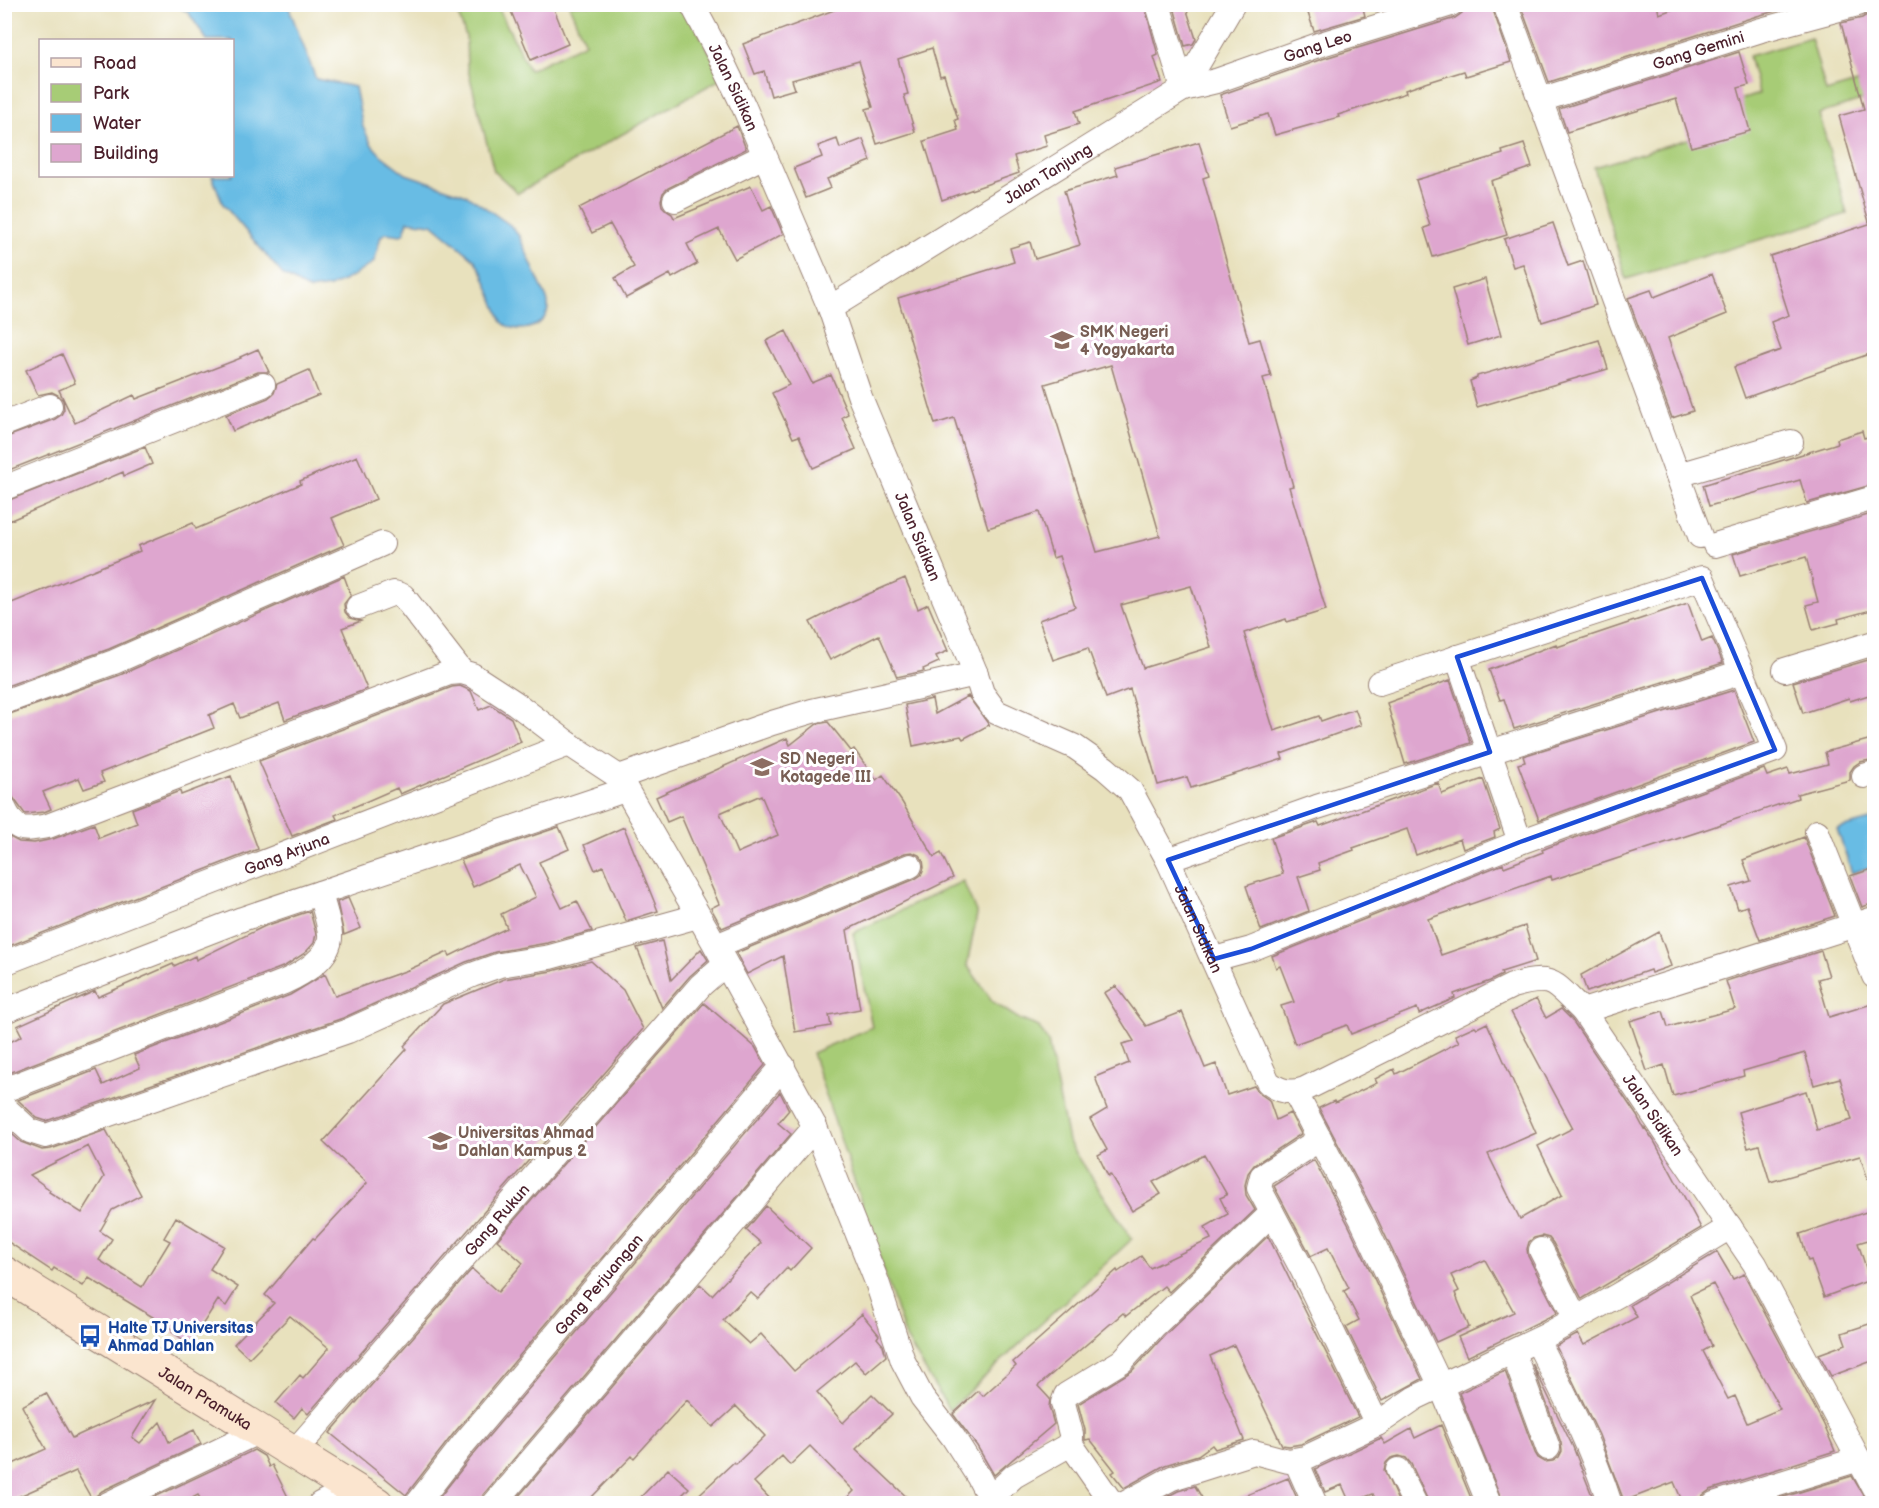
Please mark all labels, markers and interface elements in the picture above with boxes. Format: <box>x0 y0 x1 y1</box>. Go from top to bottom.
street label: Gang Leo <box>1281 27 1354 67</box>
street label: Gang Gemini <box>1651 28 1747 75</box>
legend <box>39 39 234 177</box>
street label: Jalan Sidikan <box>704 41 761 134</box>
text: Road <box>93 53 137 74</box>
text: Park <box>93 83 129 104</box>
text: Water <box>93 113 141 134</box>
street label: Jalan Tanjung <box>1001 140 1096 209</box>
text: Building <box>93 143 159 164</box>
place label: SMK Negeri 4 Yogyakarta <box>1080 323 1175 360</box>
school or university icon: SMK Negeri 4 Yogyakarta <box>1049 327 1075 353</box>
street label: Jalan Sidikan <box>890 490 944 584</box>
place label: SD Negeri Kotagede III <box>780 750 871 787</box>
school or university icon: SD Negeri Kotagede III <box>749 754 775 780</box>
street label: Gang Arjuna <box>242 830 332 880</box>
street label: Jalan Sidikan <box>1169 882 1226 976</box>
street label: Jalan Sidikan <box>1618 1071 1687 1160</box>
place label: Universitas Ahmad Dahlan Kampus 2 <box>458 1124 594 1161</box>
school or university icon: Universitas Ahmad Dahlan Kampus 2 <box>427 1128 453 1154</box>
street label: Gang Rukun <box>461 1181 534 1261</box>
street label: Gang Perjuangan <box>551 1231 648 1340</box>
place label: Halte TJ Universitas Ahmad Dahlan <box>107 1319 254 1356</box>
bus stop icon: Halte TJ Universitas Ahmad Dahlan <box>77 1323 103 1349</box>
street label: Jalan Pramuka <box>154 1363 255 1435</box>

